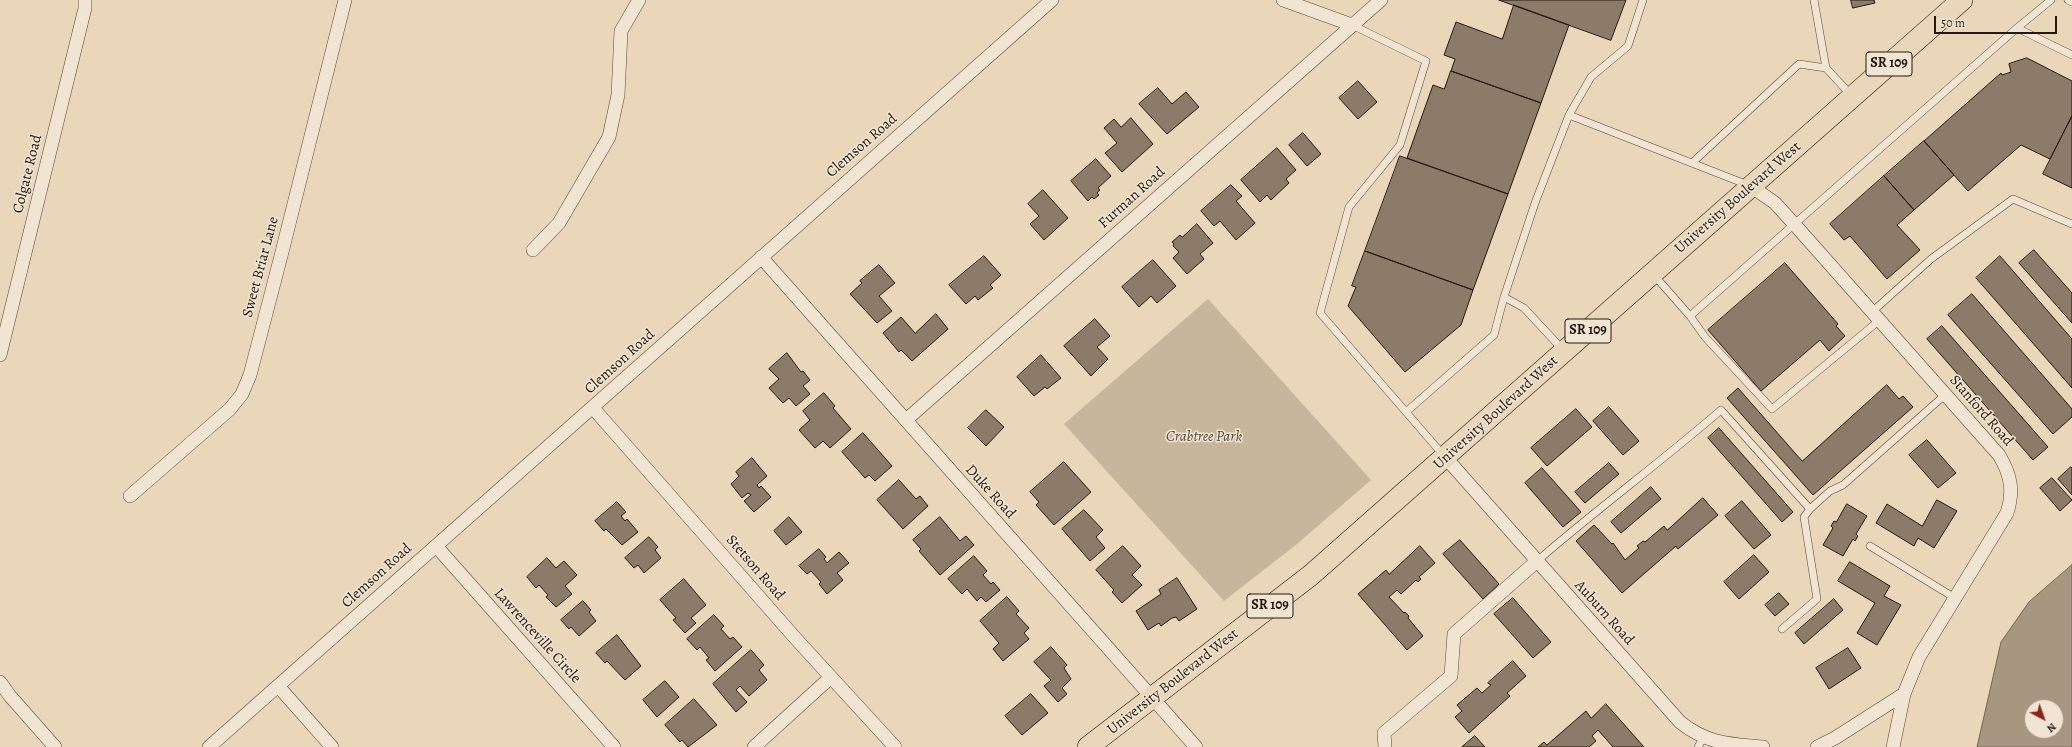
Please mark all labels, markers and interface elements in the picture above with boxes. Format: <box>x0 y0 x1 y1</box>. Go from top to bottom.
scale bar <box>1936 8 2059 34</box>
text: 50 m <box>1941 15 1965 31</box>
road number: SR 109 <box>1866 52 1912 76</box>
street label: Clemson Road <box>823 110 901 182</box>
street label: Colgate Road <box>10 133 46 215</box>
street label: University Boulevard West <box>1671 138 1805 258</box>
street label: Furman Road <box>1095 163 1169 233</box>
street label: Sweet Briar Lane <box>239 215 283 319</box>
road number: SR 109 <box>1565 319 1611 343</box>
street label: Clemson Road <box>581 326 659 398</box>
street label: University Boulevard West <box>1430 352 1562 474</box>
street label: Stanford Road <box>1945 372 2017 450</box>
park label: Crabtree Park <box>1166 428 1242 446</box>
street label: Duke Road <box>961 461 1019 523</box>
street label: Stetson Road <box>722 532 788 604</box>
street label: Clemson Road <box>338 540 416 612</box>
street label: Auburn Road <box>1570 577 1638 649</box>
street label: Lawrenceville Circle <box>490 585 584 687</box>
road number: SR 109 <box>1247 594 1293 618</box>
street label: University Boulevard West <box>1104 625 1242 739</box>
north arrow <box>2024 699 2064 739</box>
text: N <box>2044 719 2059 736</box>

